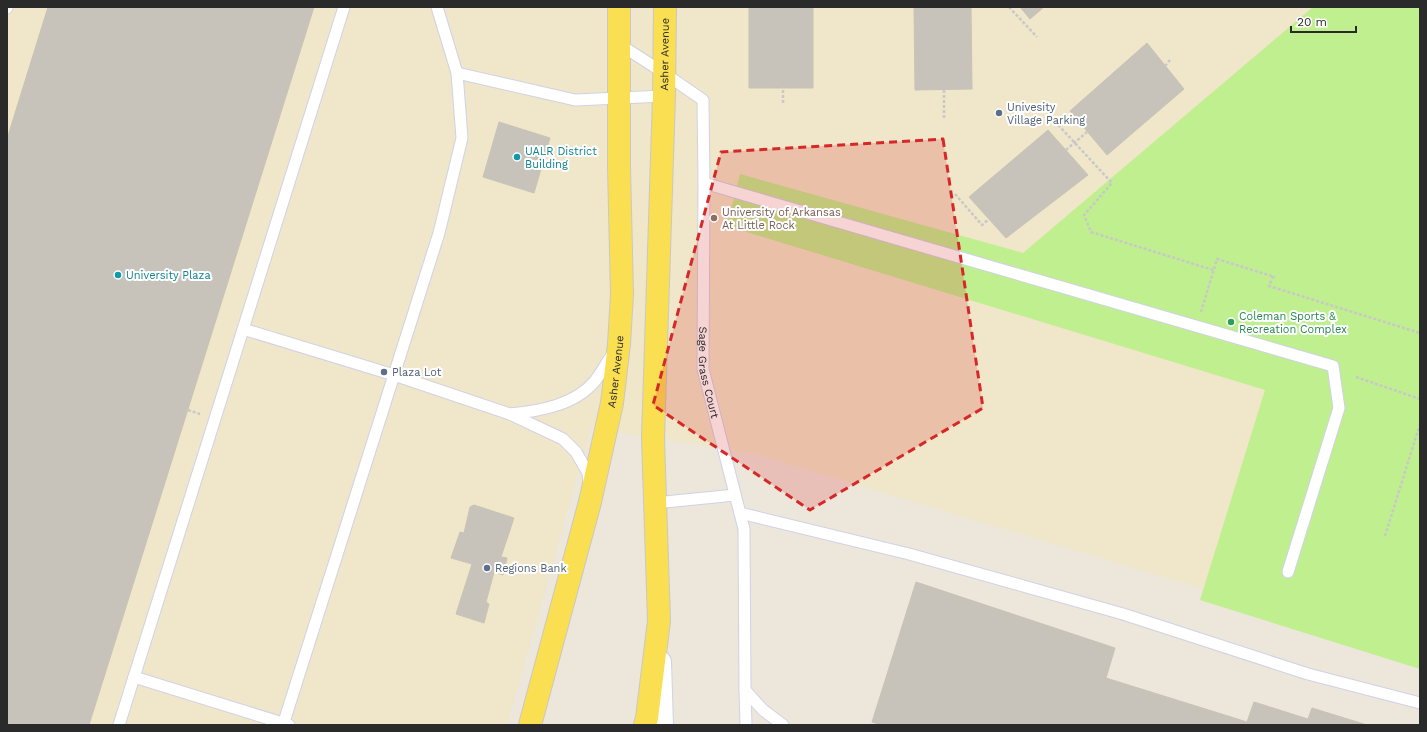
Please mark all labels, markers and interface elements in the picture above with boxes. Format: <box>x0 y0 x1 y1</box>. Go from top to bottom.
scale bar <box>1291 8 1356 34</box>
text: 20 m <box>1297 15 1327 29</box>
street label: Asher Avenue <box>658 18 671 91</box>
place label: Univesity Village Parking <box>1007 101 1085 127</box>
marker: Univesity Village Parking <box>994 108 1004 118</box>
place label: UALR District Building <box>525 145 597 171</box>
marker: UALR District Building <box>512 152 522 162</box>
place label: University of Arkansas At Little Rock <box>722 206 841 232</box>
marker: University of Arkansas At Little Rock <box>709 213 719 223</box>
place label: University Plaza <box>126 269 211 282</box>
marker: University Plaza <box>113 270 123 280</box>
place label: Coleman Sports & Recreation Complex <box>1239 310 1347 336</box>
marker: Coleman Sports & Recreation Complex <box>1226 317 1236 327</box>
street label: Sage Grass Court <box>696 327 722 420</box>
street label: Asher Avenue <box>605 335 626 409</box>
place label: Plaza Lot <box>392 366 442 379</box>
marker: Plaza Lot <box>379 367 389 377</box>
place label: Regions Bank <box>495 562 567 575</box>
marker: Regions Bank <box>482 563 492 573</box>

